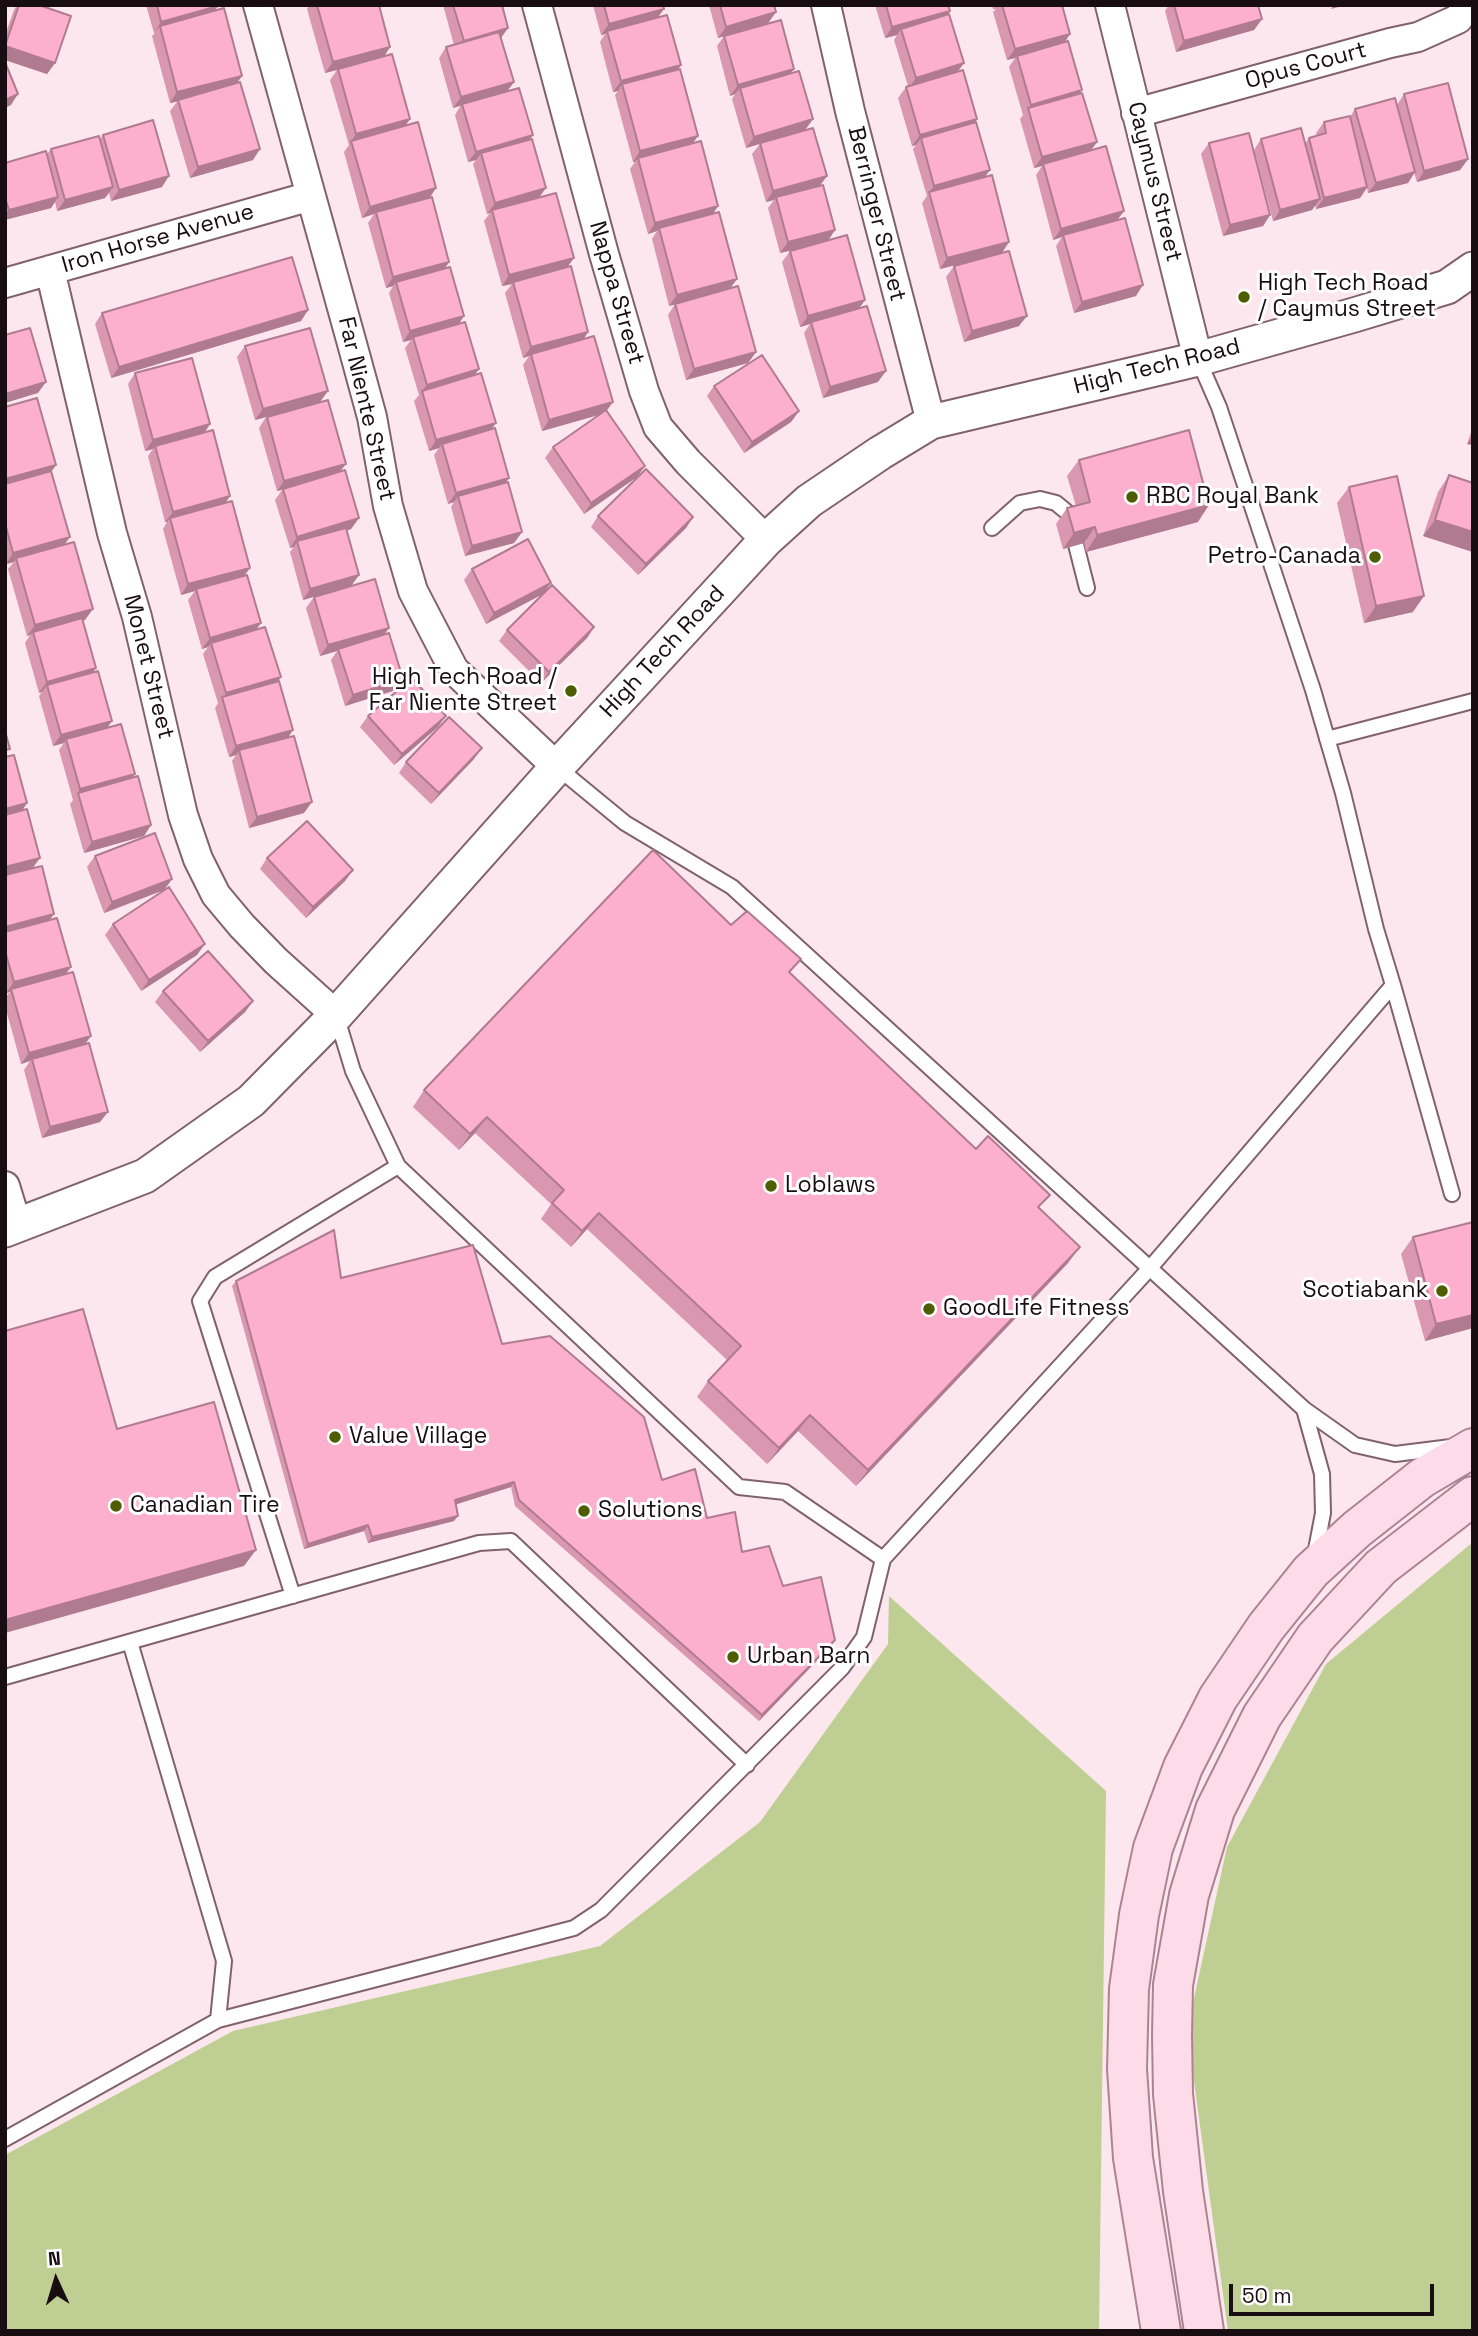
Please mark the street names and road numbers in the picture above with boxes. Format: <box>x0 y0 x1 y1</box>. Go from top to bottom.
street label: Opus Court <box>1242 37 1370 95</box>
street label: Caymus Street <box>1121 99 1187 265</box>
street label: Berringer Street <box>841 124 911 304</box>
street label: Iron Horse Avenue <box>59 198 257 280</box>
street label: Nappa Street <box>582 218 650 368</box>
street label: Far Niente Street <box>331 314 401 504</box>
street label: High Tech Road <box>1071 333 1243 401</box>
street label: High Tech Road <box>595 580 731 724</box>
street label: Monet Street <box>117 592 179 742</box>

